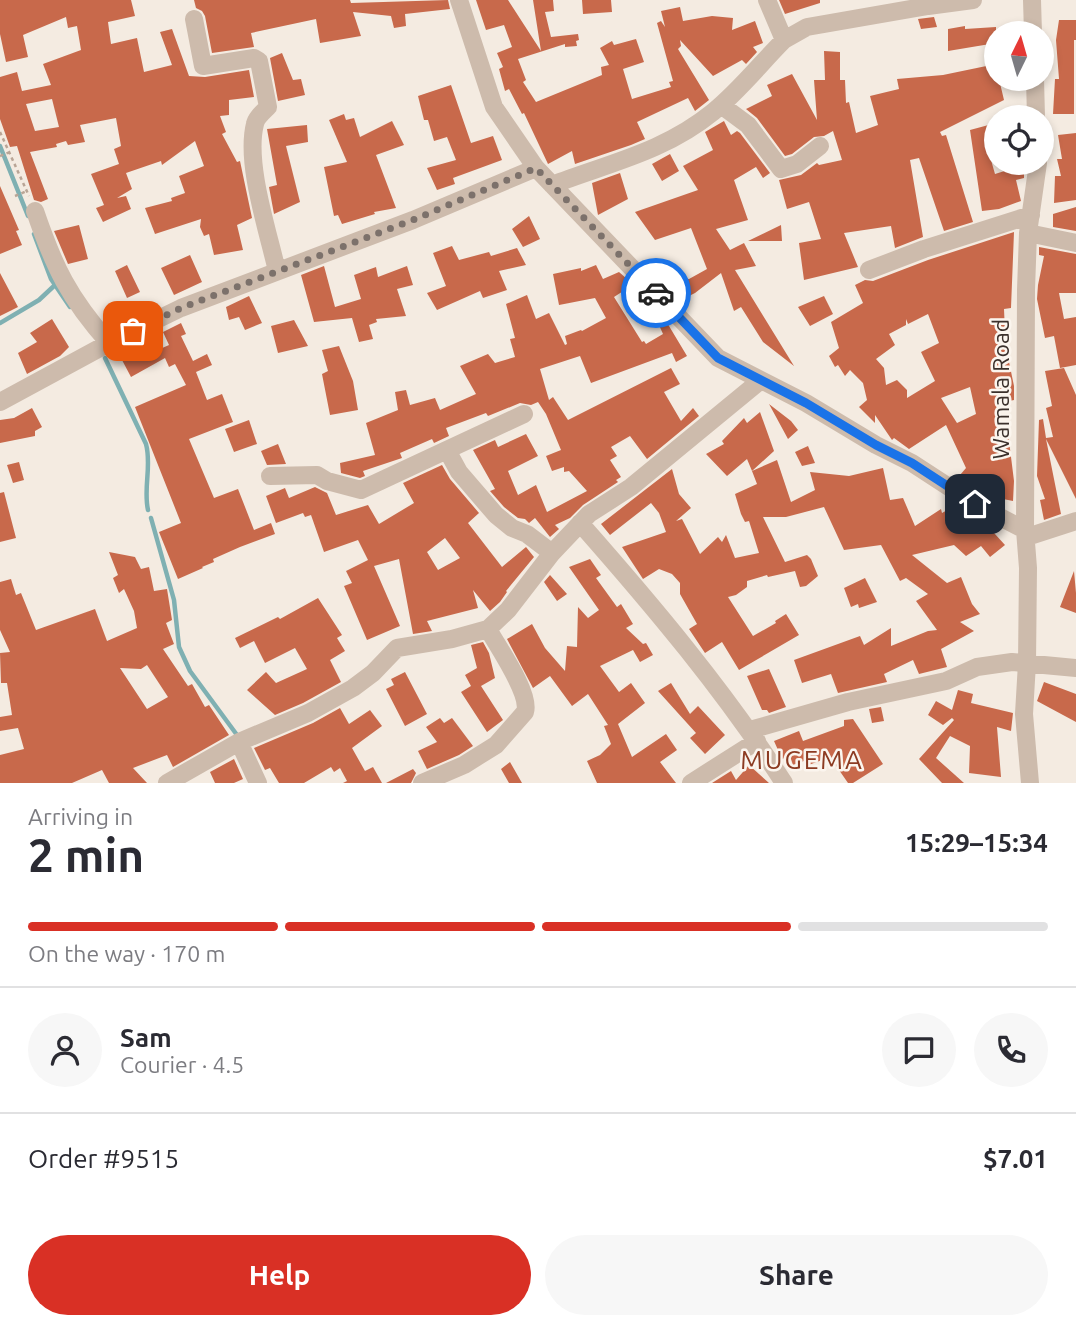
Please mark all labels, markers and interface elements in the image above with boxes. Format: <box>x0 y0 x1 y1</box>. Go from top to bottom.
north arrow <box>984 21 1054 91</box>
map controls <box>984 21 1054 175</box>
button: locate <box>984 105 1054 175</box>
courier <box>621 258 691 328</box>
icon: car <box>637 274 675 312</box>
pin <box>103 301 163 361</box>
icon: bag <box>114 312 152 350</box>
street label: Wamala Road <box>988 319 1013 459</box>
pin <box>945 474 1005 534</box>
icon: home <box>956 485 994 523</box>
district label: MUGEMA <box>740 745 864 774</box>
text: Arriving in <box>28 804 133 829</box>
text: 15:29–15:34 <box>905 828 1048 857</box>
text: 2 min <box>28 829 144 881</box>
text: On the way · 170 m <box>28 941 225 966</box>
button: person <box>28 1013 102 1087</box>
button: chat <box>882 1013 956 1087</box>
button: phone <box>974 1013 1048 1087</box>
text: Sam <box>120 1023 172 1052</box>
text: Courier · 4.5 <box>120 1052 244 1077</box>
text: Order #9515 <box>28 1144 179 1173</box>
text: $7.01 <box>983 1144 1048 1173</box>
button: Help <box>28 1235 531 1315</box>
button: Share <box>545 1235 1048 1315</box>

